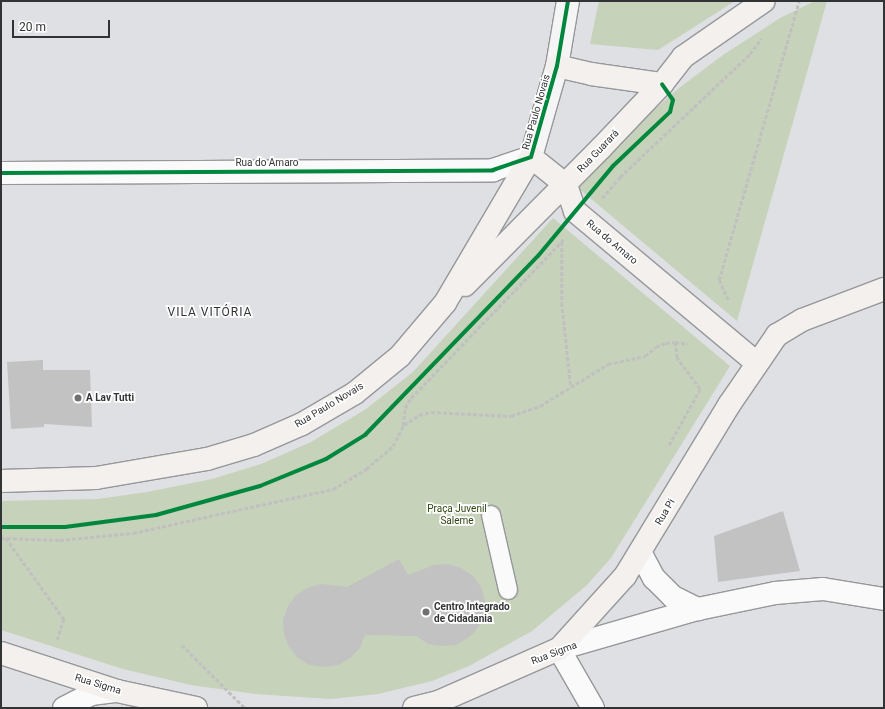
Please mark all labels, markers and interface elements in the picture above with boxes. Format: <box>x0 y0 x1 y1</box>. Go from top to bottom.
scale bar <box>14 12 112 38</box>
text: 20 m <box>19 20 46 34</box>
street label: Rua Paulo Novais <box>519 73 553 151</box>
street label: Rua Guarará <box>575 127 621 175</box>
street label: Rua do Amaro <box>235 157 299 169</box>
street label: Rua do Amaro <box>584 217 640 267</box>
district label: VILA VITÓRIA <box>168 306 252 320</box>
street label: Rua Paulo Novais <box>292 380 366 430</box>
place label: A Lav Tutti <box>86 392 134 404</box>
marker: A Lav Tutti <box>73 393 83 403</box>
street label: Rua Pi <box>653 497 677 527</box>
park label: Praça Juvenil Saleme <box>427 502 487 526</box>
place label: Centro Integrado de Cidadania <box>434 600 510 624</box>
marker: Centro Integrado de Cidadania <box>421 607 431 617</box>
street label: Rua Sigma <box>530 639 578 667</box>
street label: Rua Sigma <box>73 671 123 697</box>

